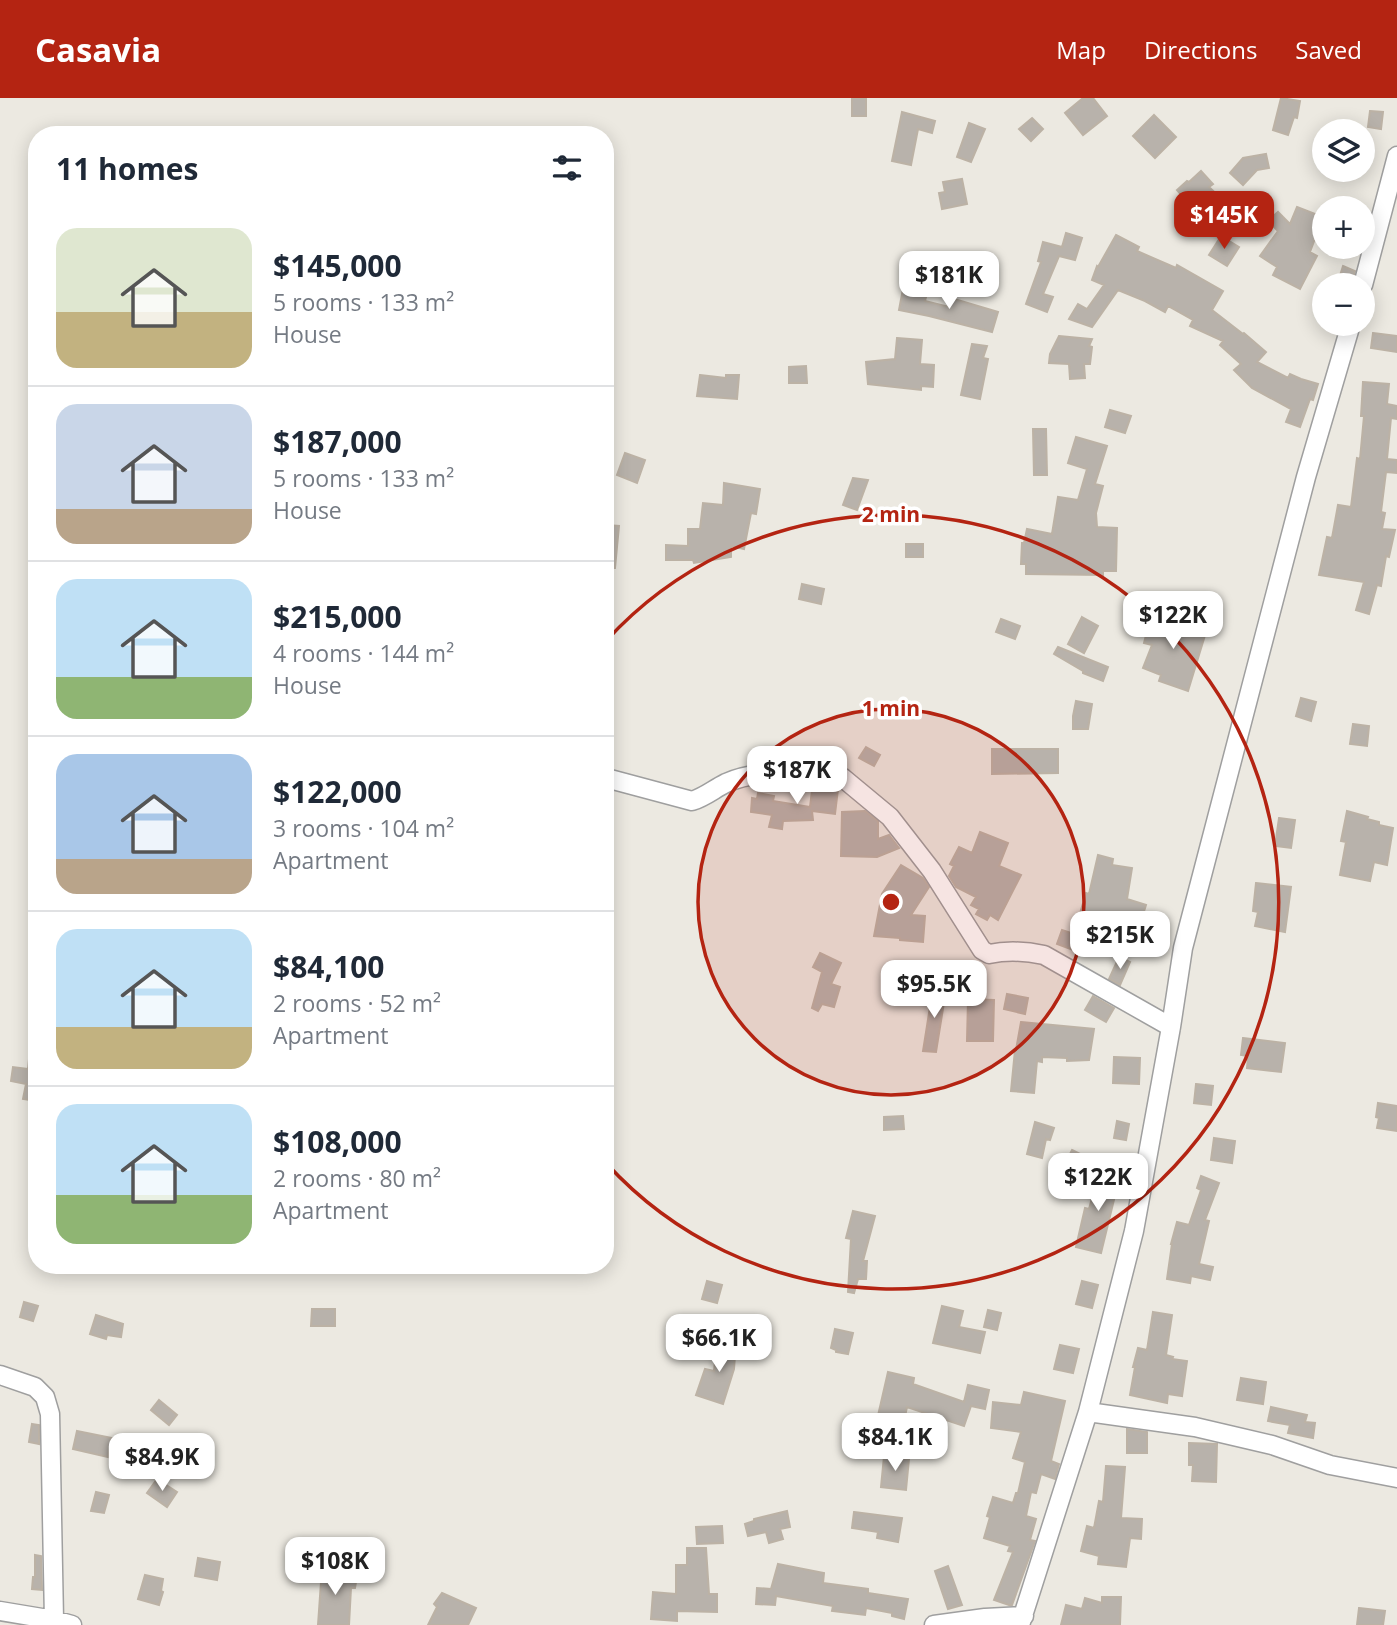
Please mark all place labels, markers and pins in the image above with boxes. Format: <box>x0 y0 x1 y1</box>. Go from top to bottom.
pin: $145K <box>1175 192 1273 251</box>
pin: $181K <box>900 252 998 311</box>
pin: $122K <box>1124 592 1222 651</box>
pin: $187K <box>748 746 846 806</box>
centre of rings <box>879 890 903 914</box>
pin: $215K <box>1071 912 1169 971</box>
pin: $95.5K <box>877 960 991 1020</box>
pin: $122K <box>1049 1154 1147 1213</box>
pin: $66.1K <box>662 1314 776 1374</box>
pin: $84.1K <box>838 1414 952 1473</box>
pin: $84.9K <box>105 1434 219 1493</box>
pin: $108K <box>286 1538 384 1597</box>

